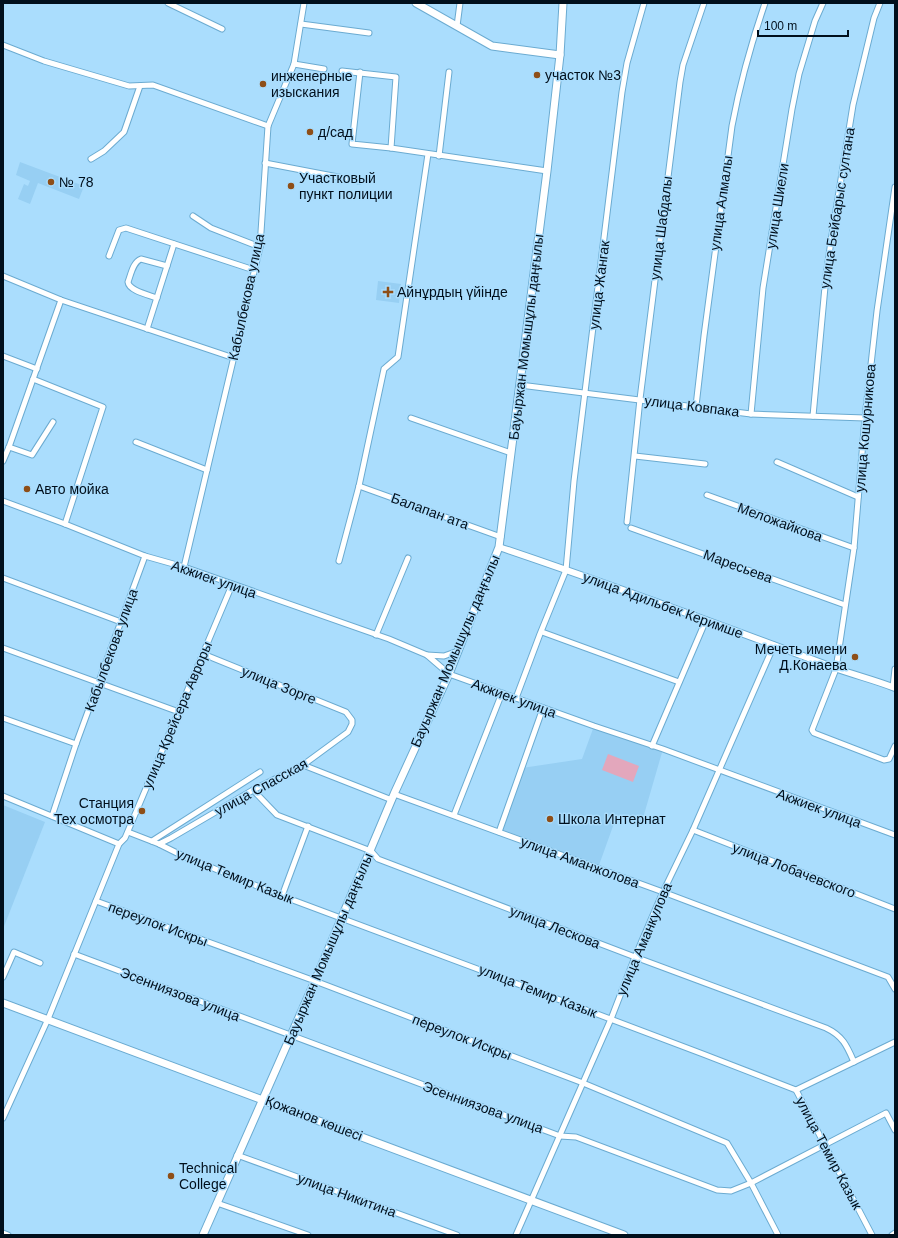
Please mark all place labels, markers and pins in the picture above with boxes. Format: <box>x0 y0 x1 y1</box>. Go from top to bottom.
place label: участок №3 <box>545 67 621 83</box>
place label: инженерные изыскания <box>271 68 353 100</box>
marker: участок №3 <box>532 70 542 80</box>
marker: инженерные изыскания <box>258 79 268 89</box>
place label: д/сад <box>318 124 353 140</box>
marker: д/сад <box>305 127 315 137</box>
place label: Участковый пункт полиции <box>299 170 393 202</box>
place label: № 78 <box>59 174 94 190</box>
marker: № 78 <box>46 177 56 187</box>
marker: Участковый пункт полиции <box>286 181 296 191</box>
place label: Айнұрдың үйінде <box>397 284 508 300</box>
marker: Айнұрдың үйінде <box>382 286 394 298</box>
place label: Авто мойка <box>35 481 109 497</box>
marker: Авто мойка <box>22 484 32 494</box>
place label: Мечеть имени Д.Конаева <box>755 641 847 673</box>
marker: Мечеть имени Д.Конаева <box>850 652 860 662</box>
place label: Станция Тех осмотра <box>54 795 134 827</box>
marker: Станция Тех осмотра <box>137 806 147 816</box>
place label: Школа Интернат <box>558 811 666 827</box>
marker: Школа Интернат <box>545 814 555 824</box>
place label: Technical College <box>179 1160 237 1192</box>
marker: Technical College <box>166 1171 176 1181</box>

